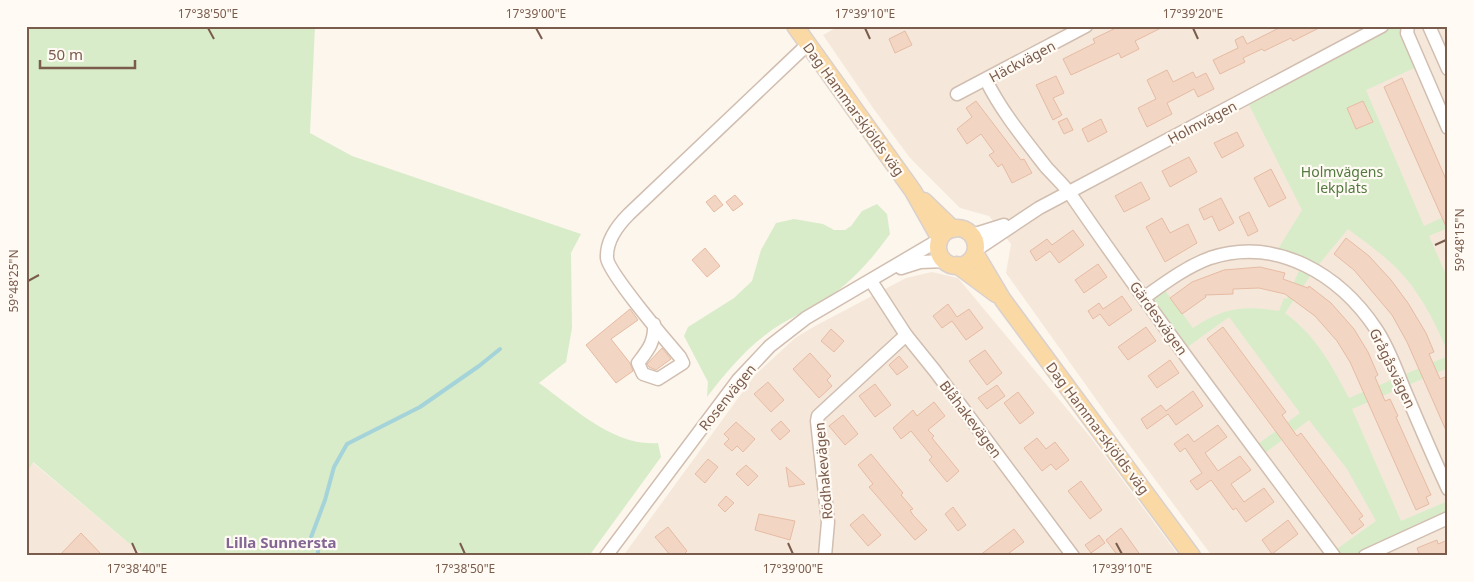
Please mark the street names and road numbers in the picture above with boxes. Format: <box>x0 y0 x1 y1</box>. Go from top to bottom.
street label: Häckvägen <box>986 36 1058 86</box>
street label: Dag Hammarskjölds väg <box>799 38 909 180</box>
street label: Holmvägen <box>1164 96 1240 148</box>
street label: Gärdesvägen <box>1126 277 1192 359</box>
street label: Grågåsvägen <box>1365 325 1421 411</box>
street label: Dag Hammarskjölds väg <box>1042 358 1154 498</box>
street label: Rosenvägen <box>694 360 760 434</box>
street label: Blåhakevägen <box>936 376 1006 462</box>
street label: Rödhakevägen <box>809 422 837 520</box>

